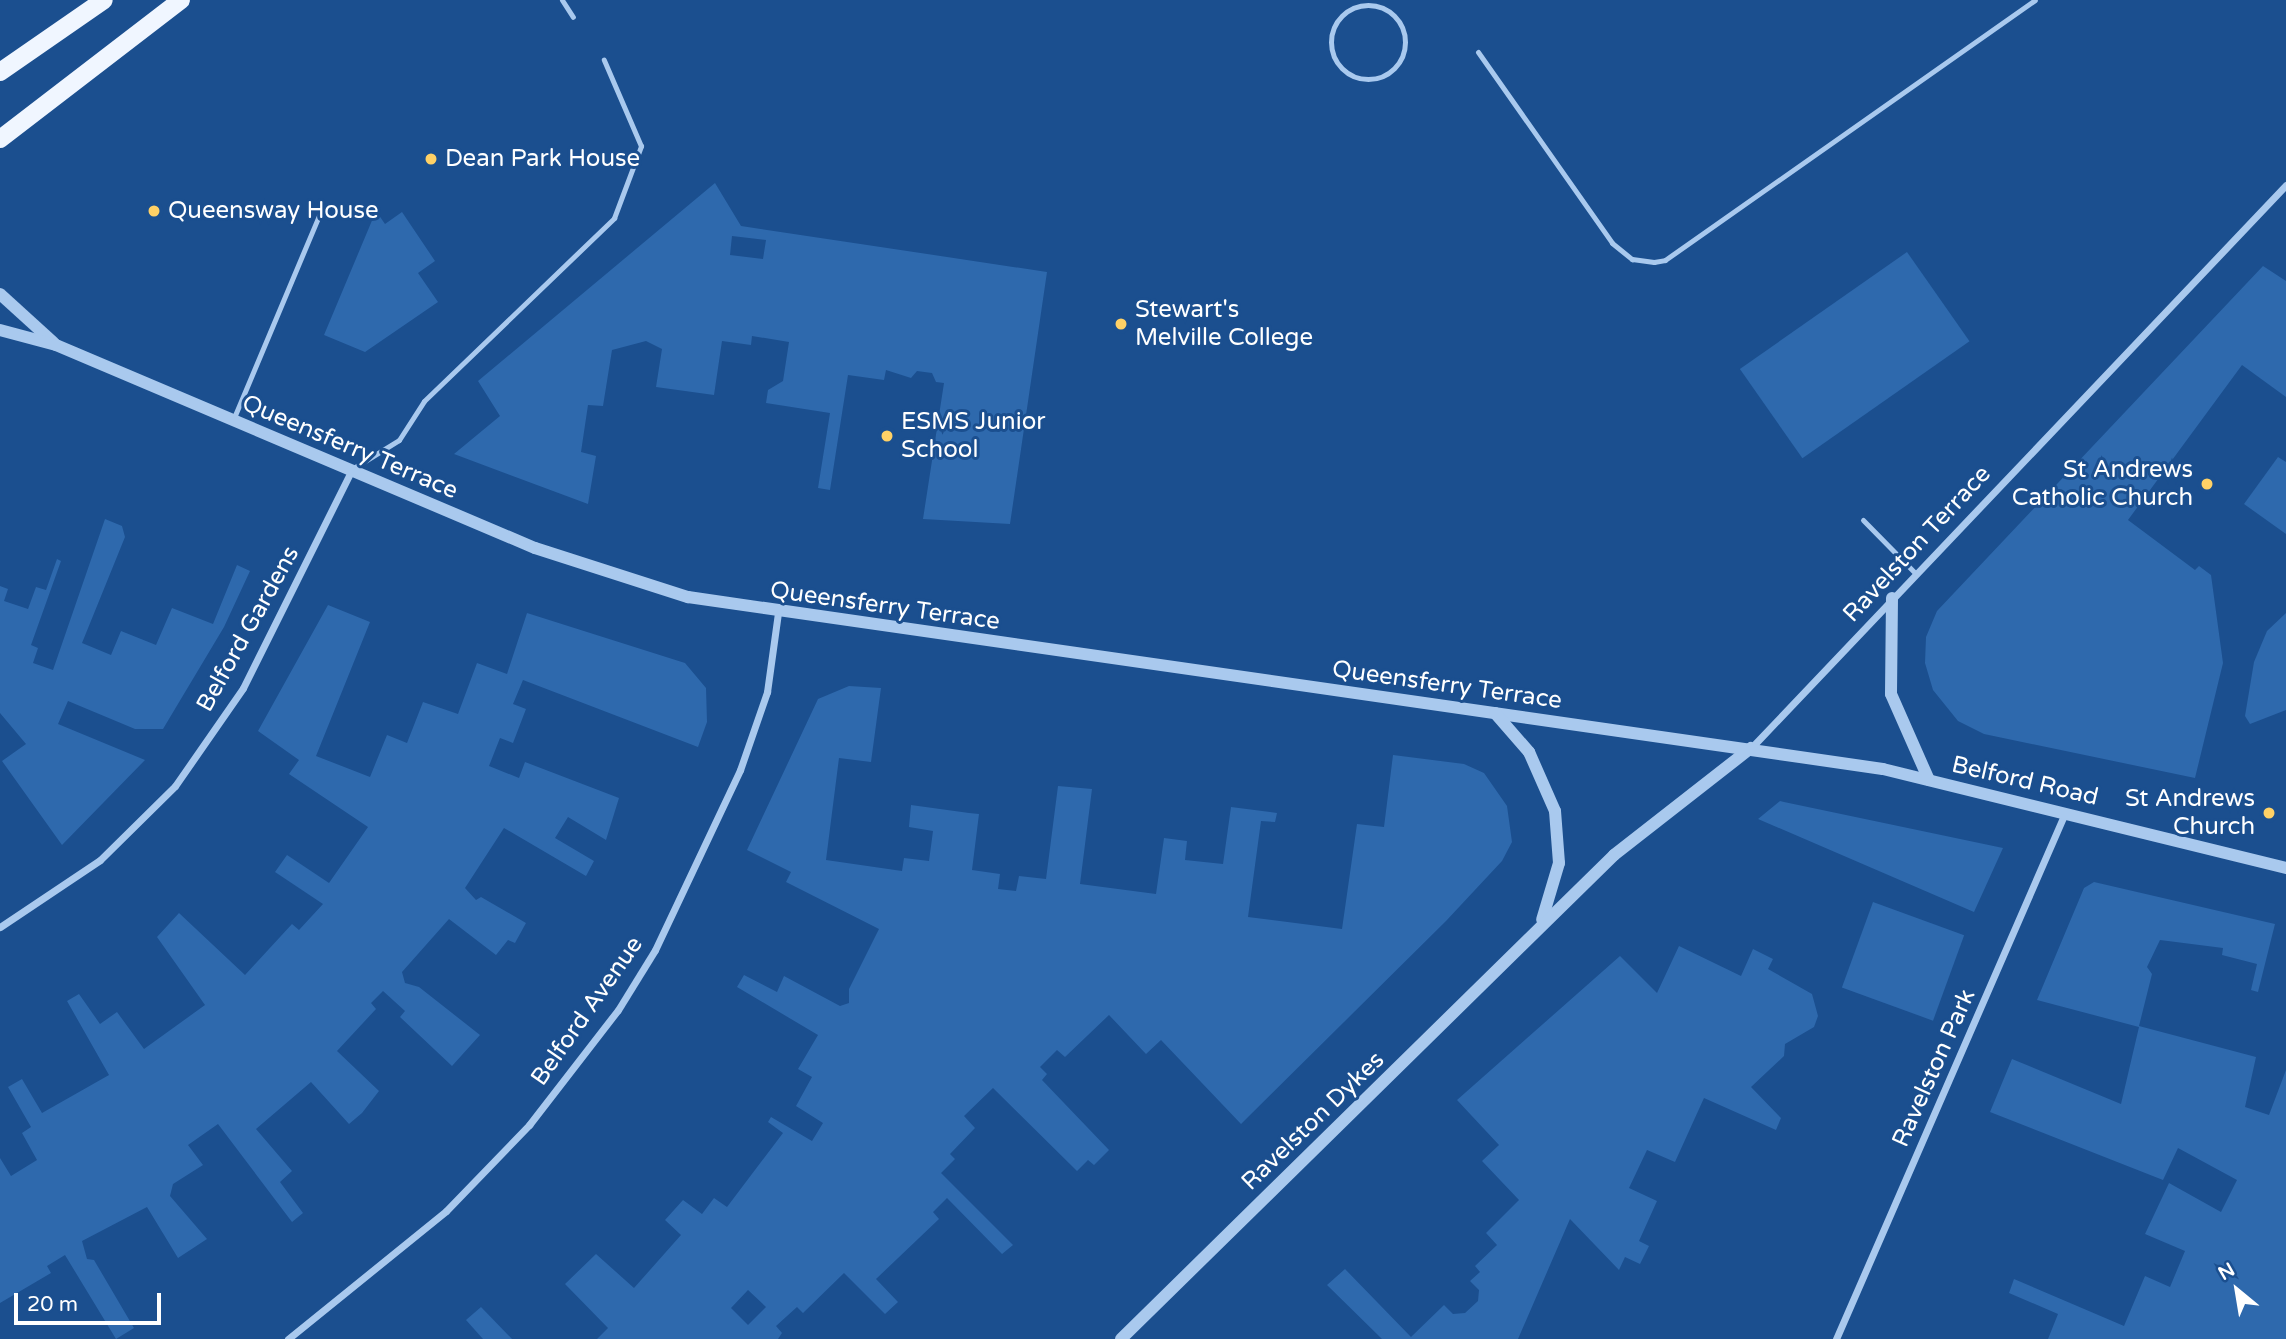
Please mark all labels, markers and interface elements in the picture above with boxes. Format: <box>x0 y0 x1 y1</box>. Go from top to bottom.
place label: Dean Park House <box>445 145 640 173</box>
marker: Dean Park House <box>423 151 439 167</box>
place label: Queensway House <box>168 197 378 225</box>
marker: Queensway House <box>146 203 162 219</box>
place label: Stewart's Melville College <box>1135 296 1313 352</box>
marker: Stewart's Melville College <box>1113 316 1129 332</box>
street label: Queensferry Terrace <box>238 388 462 506</box>
place label: ESMS Junior School <box>901 408 1045 464</box>
marker: ESMS Junior School <box>879 428 895 444</box>
place label: St Andrews Catholic Church <box>2012 456 2193 512</box>
street label: Ravelston Terrace <box>1837 460 1997 628</box>
marker: St Andrews Catholic Church <box>2199 476 2215 492</box>
street label: Belford Gardens <box>191 541 305 717</box>
street label: Queensferry Terrace <box>768 576 1002 636</box>
street label: Queensferry Terrace <box>1330 655 1564 715</box>
street label: Belford Road <box>1949 750 2101 812</box>
place label: St Andrews Church <box>2125 785 2255 841</box>
marker: St Andrews Church <box>2261 805 2277 821</box>
street label: Belford Avenue <box>525 931 649 1091</box>
street label: Ravelston Park <box>1886 985 1982 1151</box>
street label: Ravelston Dykes <box>1236 1046 1390 1196</box>
north arrow <box>2202 1255 2272 1325</box>
text: N <box>2214 1258 2239 1285</box>
scale bar <box>18 1280 164 1324</box>
text: 20 m <box>27 1292 78 1317</box>

